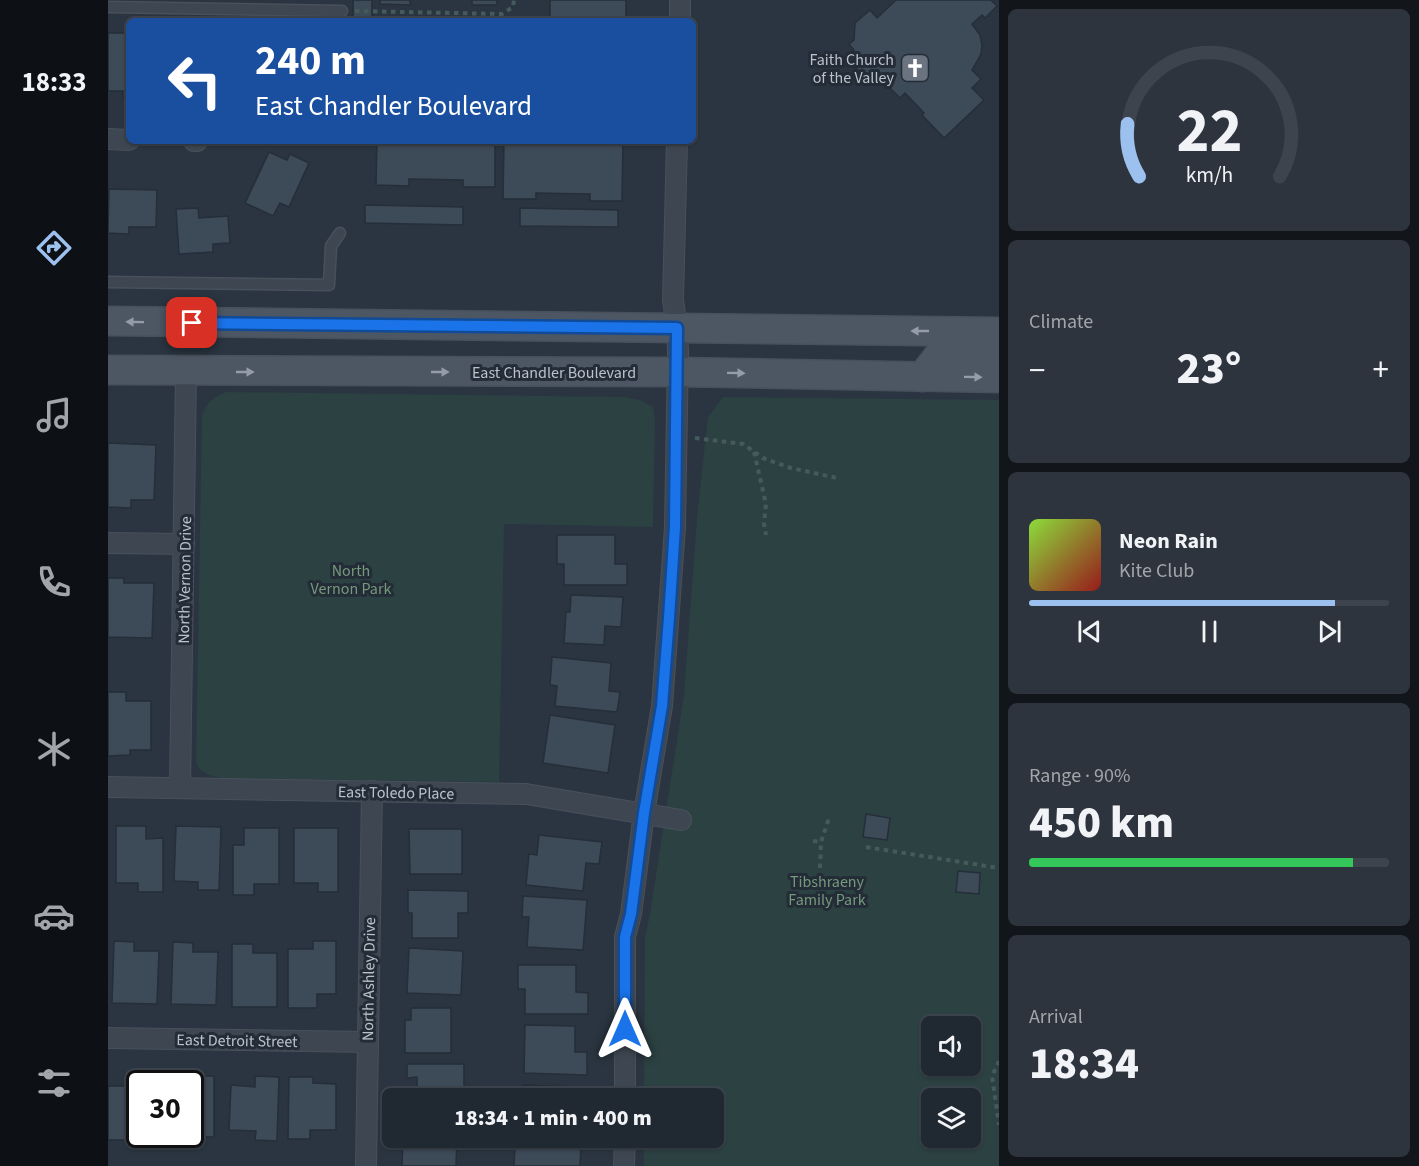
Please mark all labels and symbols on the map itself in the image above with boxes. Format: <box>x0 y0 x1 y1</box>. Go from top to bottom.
place label: Faith Church of the Valley <box>809 49 895 89</box>
church icon: Faith Church of the Valley <box>899 52 931 84</box>
pin <box>166 297 217 348</box>
one-way arrow <box>126 317 145 327</box>
one-way arrow <box>910 326 929 336</box>
street label: East Chandler Boulevard <box>472 362 636 384</box>
one-way arrow <box>235 367 254 377</box>
one-way arrow <box>430 367 449 377</box>
one-way arrow <box>726 368 745 378</box>
one-way arrow <box>963 373 982 382</box>
street label: North Vernon Drive <box>173 516 197 644</box>
park label: North Vernon Park <box>311 560 391 600</box>
street label: East Toledo Place <box>338 781 454 805</box>
park label: Tibshraeny Family Park <box>788 871 866 911</box>
street label: North Ashley Drive <box>357 917 381 1041</box>
position arrow <box>593 997 657 1061</box>
street label: East Detroit Street <box>176 1029 298 1053</box>
speed limit sign: 30 <box>126 1070 204 1148</box>

